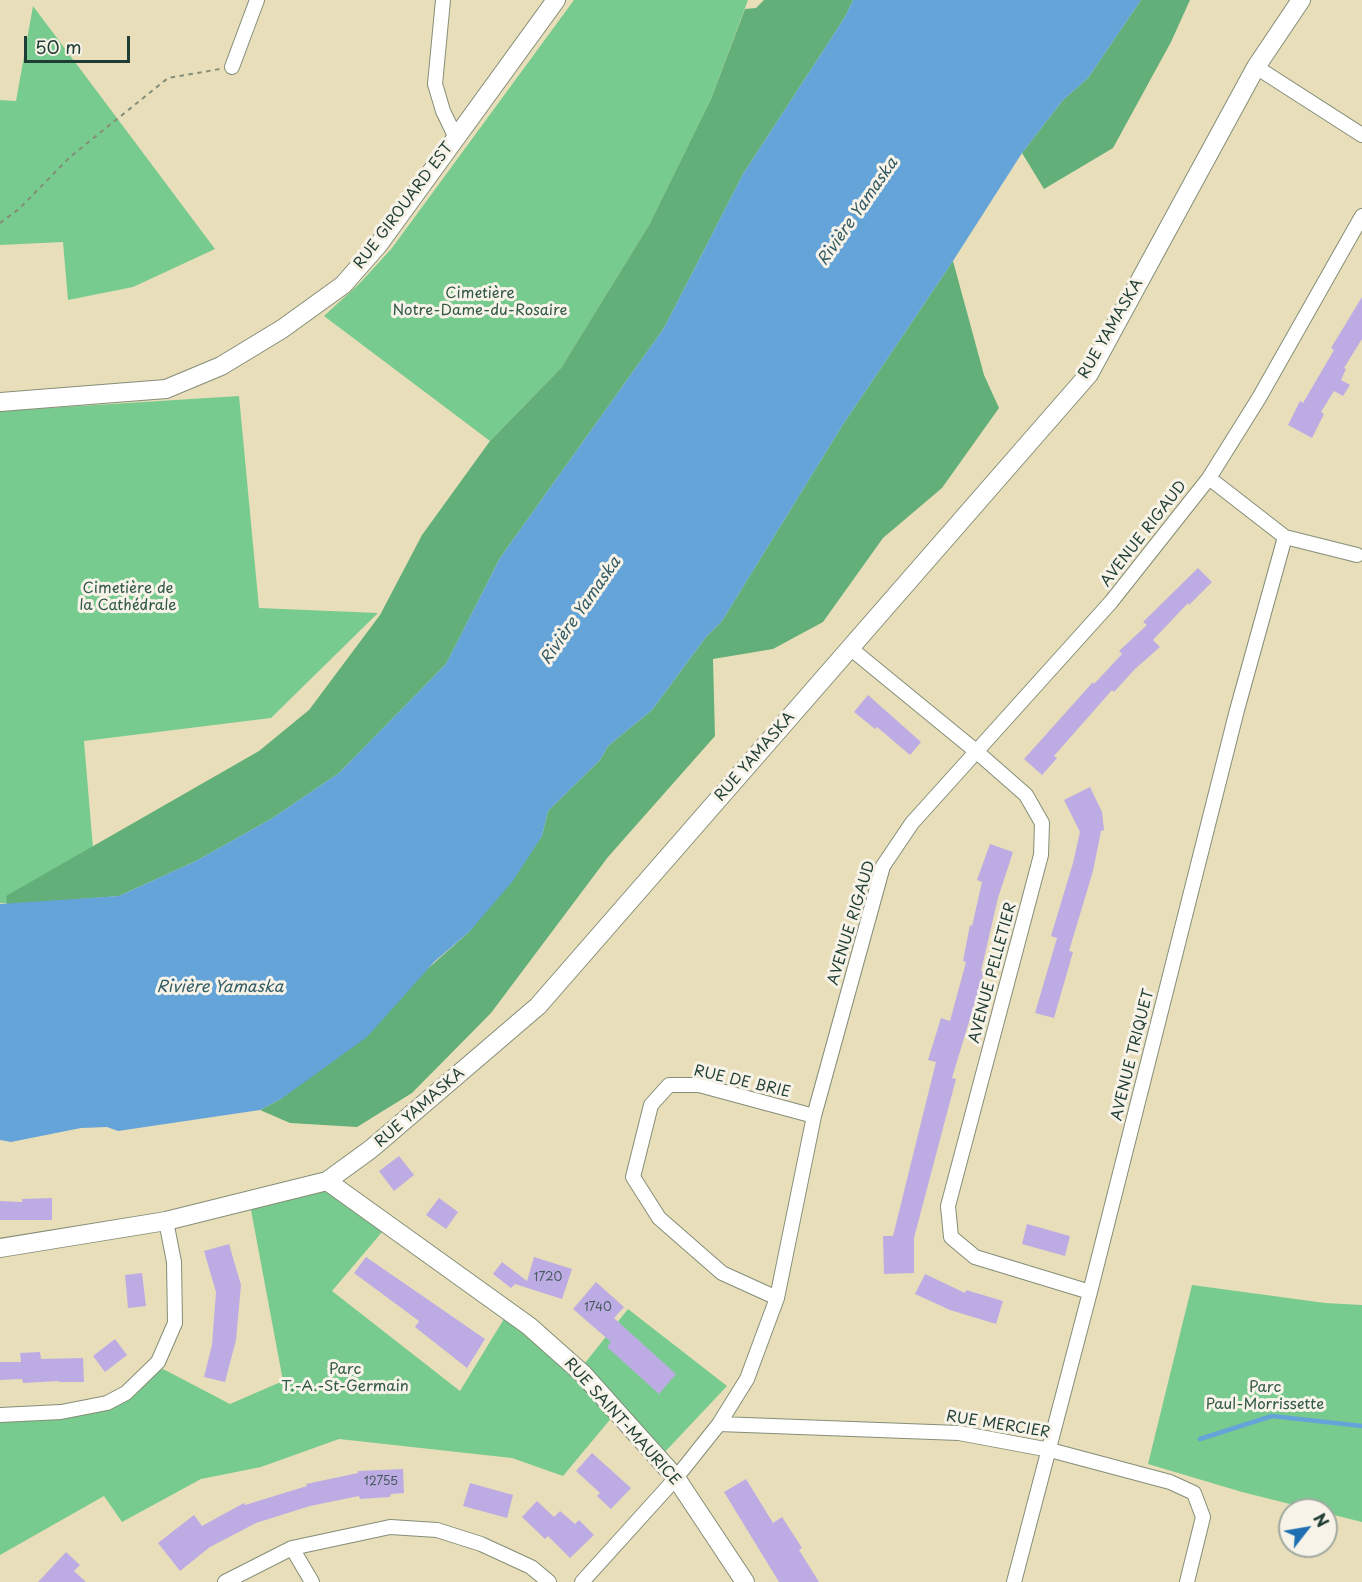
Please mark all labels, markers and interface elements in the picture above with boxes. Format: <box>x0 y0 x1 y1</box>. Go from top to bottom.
scale bar <box>27 24 134 62</box>
text: 50 m <box>35 33 82 60</box>
street label: RUE GIROUARD EST <box>351 139 457 273</box>
water label: Rivière Yamaska <box>814 155 902 269</box>
street label: RUE YAMASKA <box>1075 276 1147 382</box>
park label: Cimetière Notre-Dame-du-Rosaire <box>392 285 568 320</box>
street label: AVENUE RIGAUD <box>1097 478 1191 590</box>
water label: Rivière Yamaska <box>537 554 625 668</box>
park label: Cimetière de la Cathédrale <box>79 580 177 615</box>
street label: RUE YAMASKA <box>711 709 799 805</box>
street label: AVENUE RIGAUD <box>825 859 879 987</box>
street label: AVENUE PELLETIER <box>966 901 1020 1045</box>
water label: Rivière Yamaska <box>157 978 283 998</box>
street label: AVENUE TRIQUET <box>1108 987 1158 1123</box>
street label: RUE DE BRIE <box>692 1062 792 1102</box>
street label: RUE YAMASKA <box>372 1064 468 1152</box>
house number: 1720 <box>534 1271 562 1285</box>
house number: 1740 <box>584 1301 612 1315</box>
street label: RUE SAINT-MAURICE <box>560 1355 684 1489</box>
park label: Parc T.-A.-St-Germain <box>281 1361 409 1396</box>
park label: Parc Paul-Morrissette <box>1206 1379 1324 1414</box>
street label: RUE MERCIER <box>945 1408 1051 1442</box>
house number: 12755 <box>364 1475 398 1489</box>
north arrow <box>1278 1498 1338 1558</box>
text: N <box>1308 1508 1335 1531</box>

